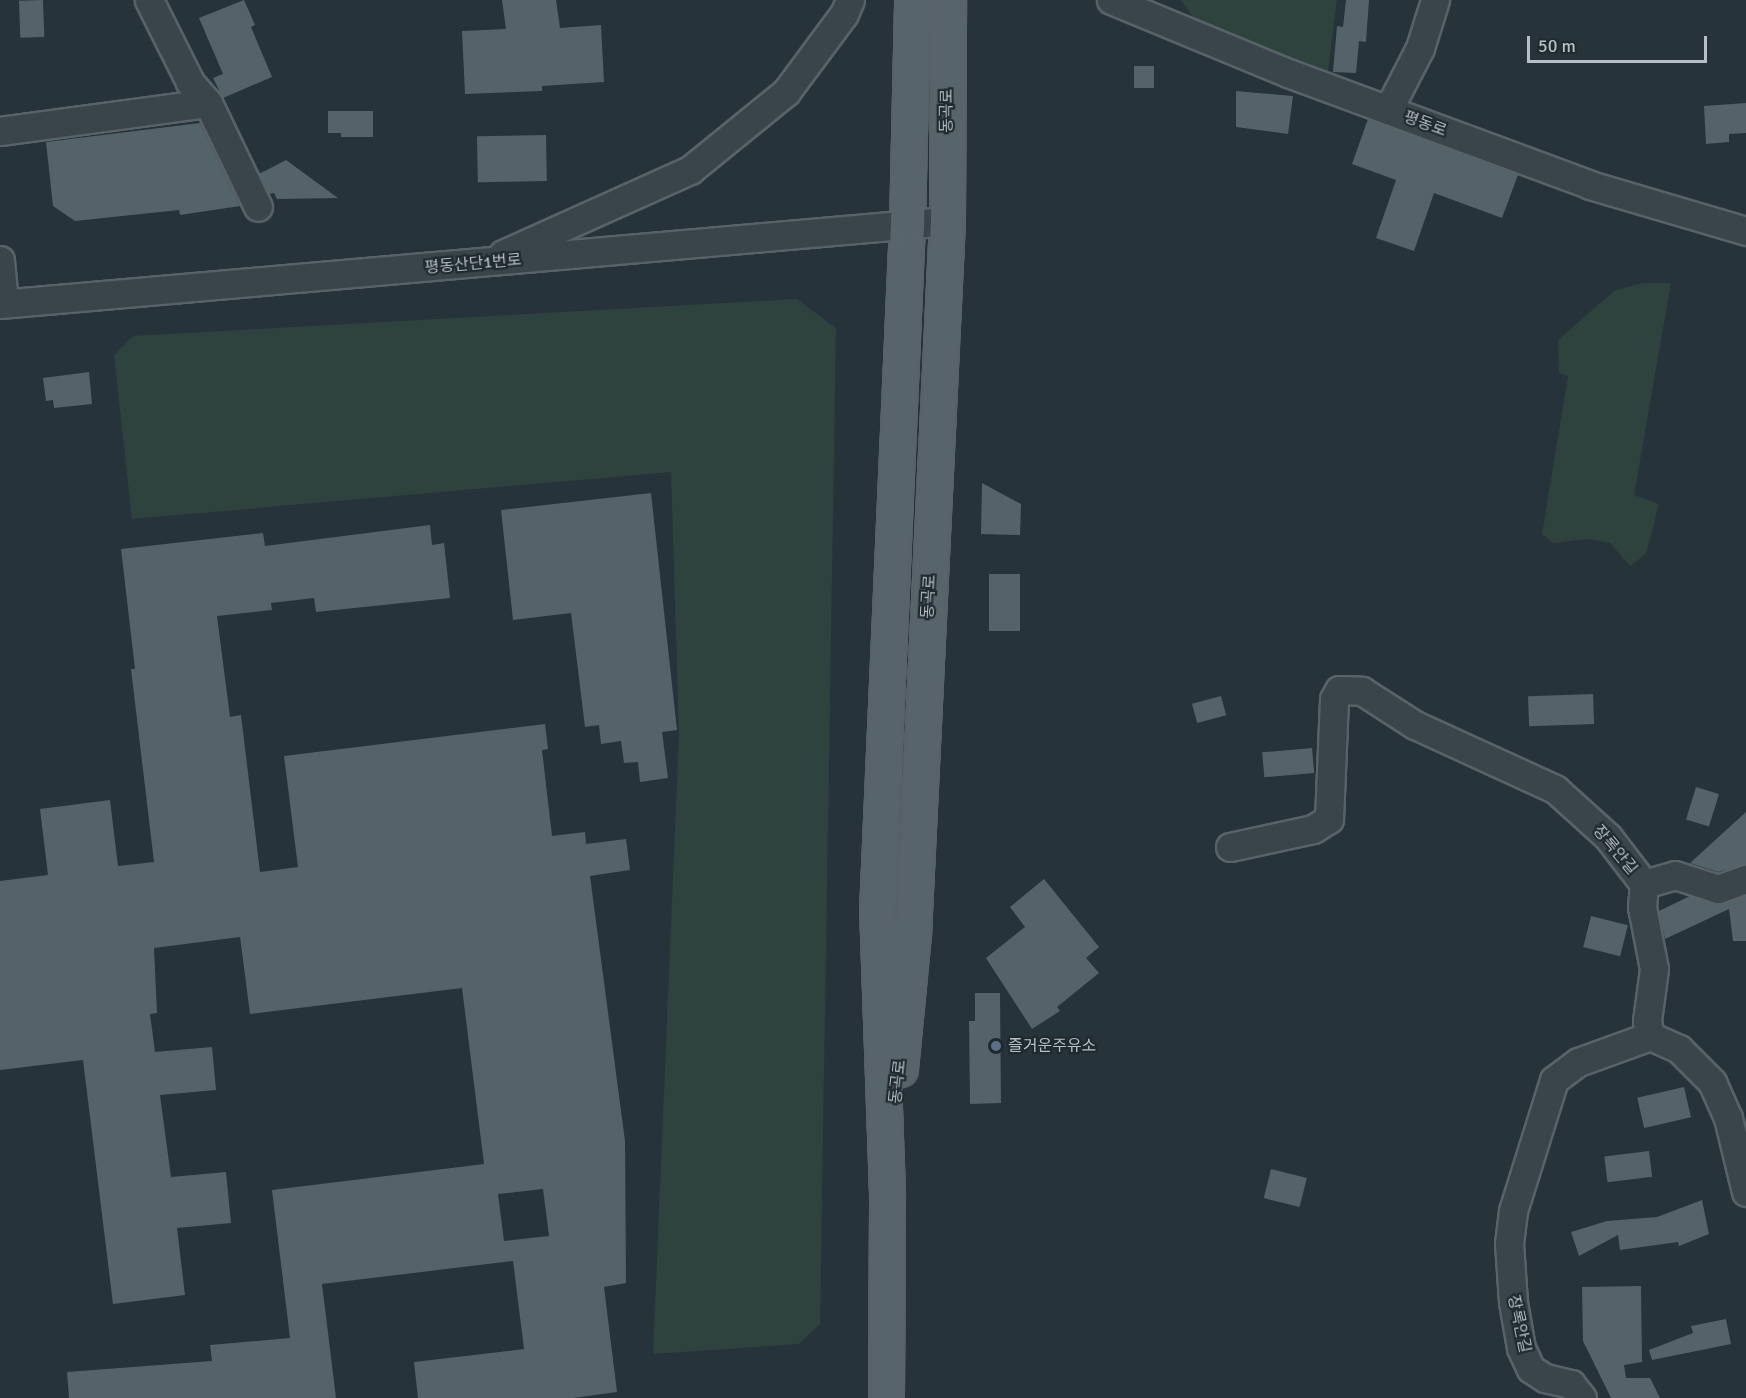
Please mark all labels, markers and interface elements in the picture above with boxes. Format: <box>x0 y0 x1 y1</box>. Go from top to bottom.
scale bar <box>1530 24 1710 62</box>
text: 50 m <box>1538 35 1576 57</box>
street label: 동곡로 <box>937 89 957 133</box>
street label: 평동로 <box>1401 107 1449 141</box>
street label: 평동산단1번로 <box>424 250 522 278</box>
street label: 동곡로 <box>918 574 940 620</box>
street label: 장록안길 <box>1589 821 1641 879</box>
place label: 즐거운주유소 <box>1008 1036 1096 1056</box>
marker: 즐거운주유소 <box>989 1039 1003 1053</box>
street label: 동곡로 <box>886 1059 910 1105</box>
street label: 장록안길 <box>1503 1293 1535 1355</box>

